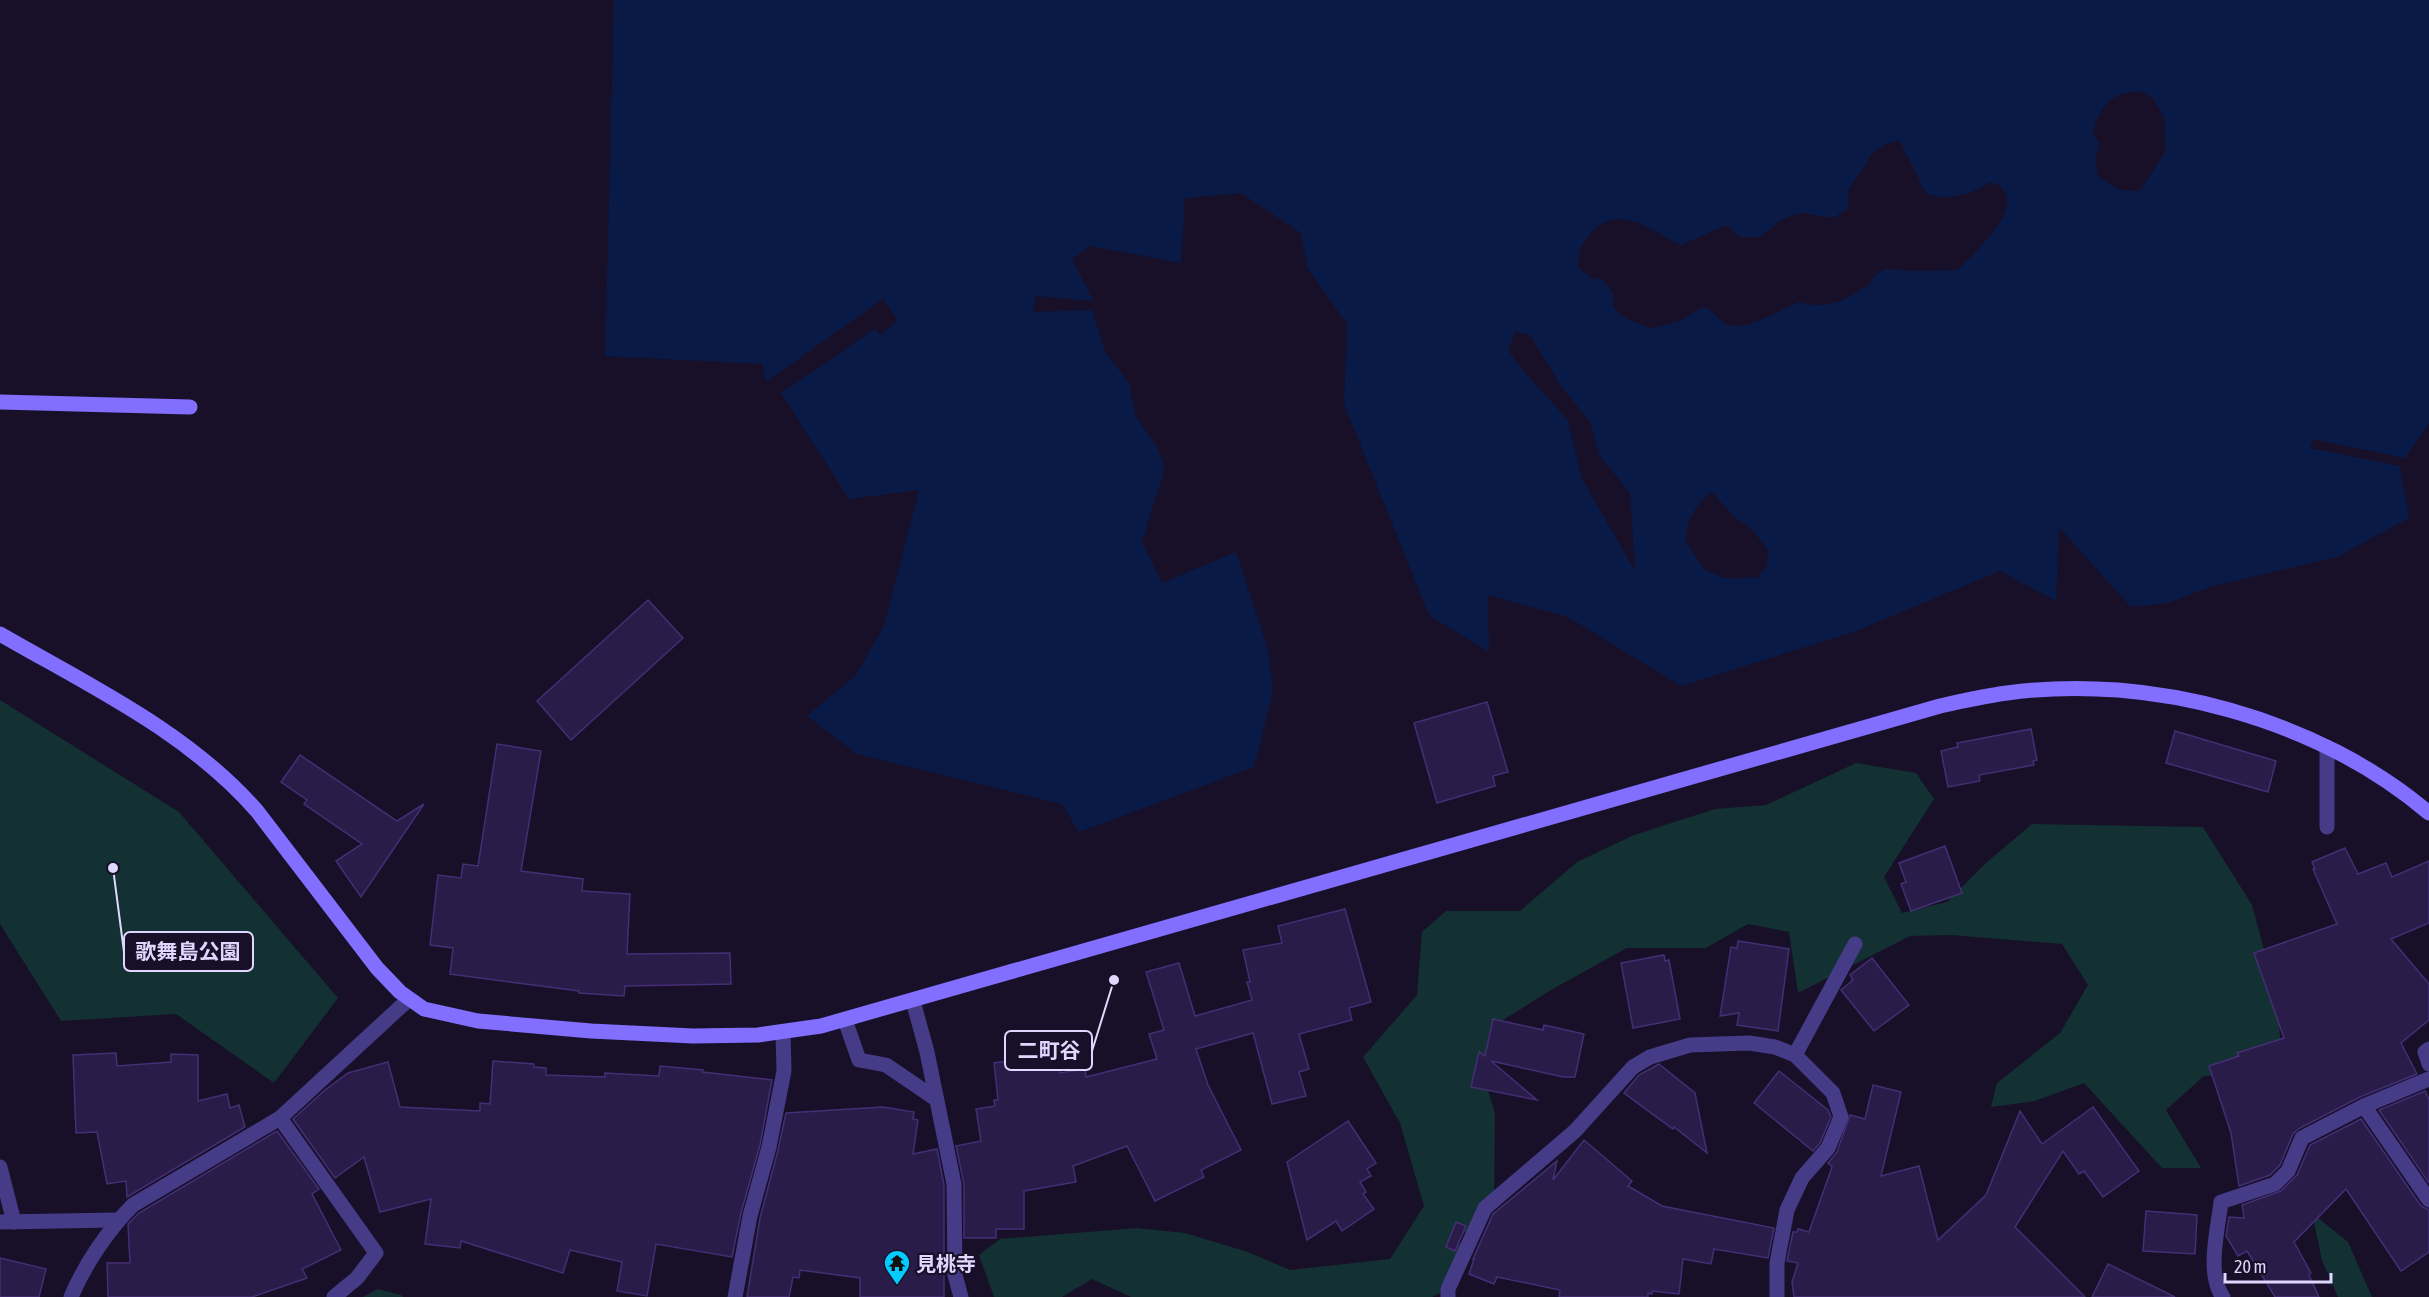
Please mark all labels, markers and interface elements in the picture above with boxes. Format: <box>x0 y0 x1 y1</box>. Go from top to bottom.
callout: 歌舞島公園 <box>124 932 253 971</box>
text: 歌舞島公園 <box>136 939 241 963</box>
callout: 二町谷 <box>1005 1031 1092 1070</box>
text: 二町谷 <box>1018 1038 1081 1062</box>
scale bar <box>2225 1246 2332 1284</box>
temple icon: 見桃寺 <box>882 1248 912 1286</box>
place label: 見桃寺 <box>916 1252 976 1275</box>
text: 20 m <box>2234 1256 2266 1277</box>

